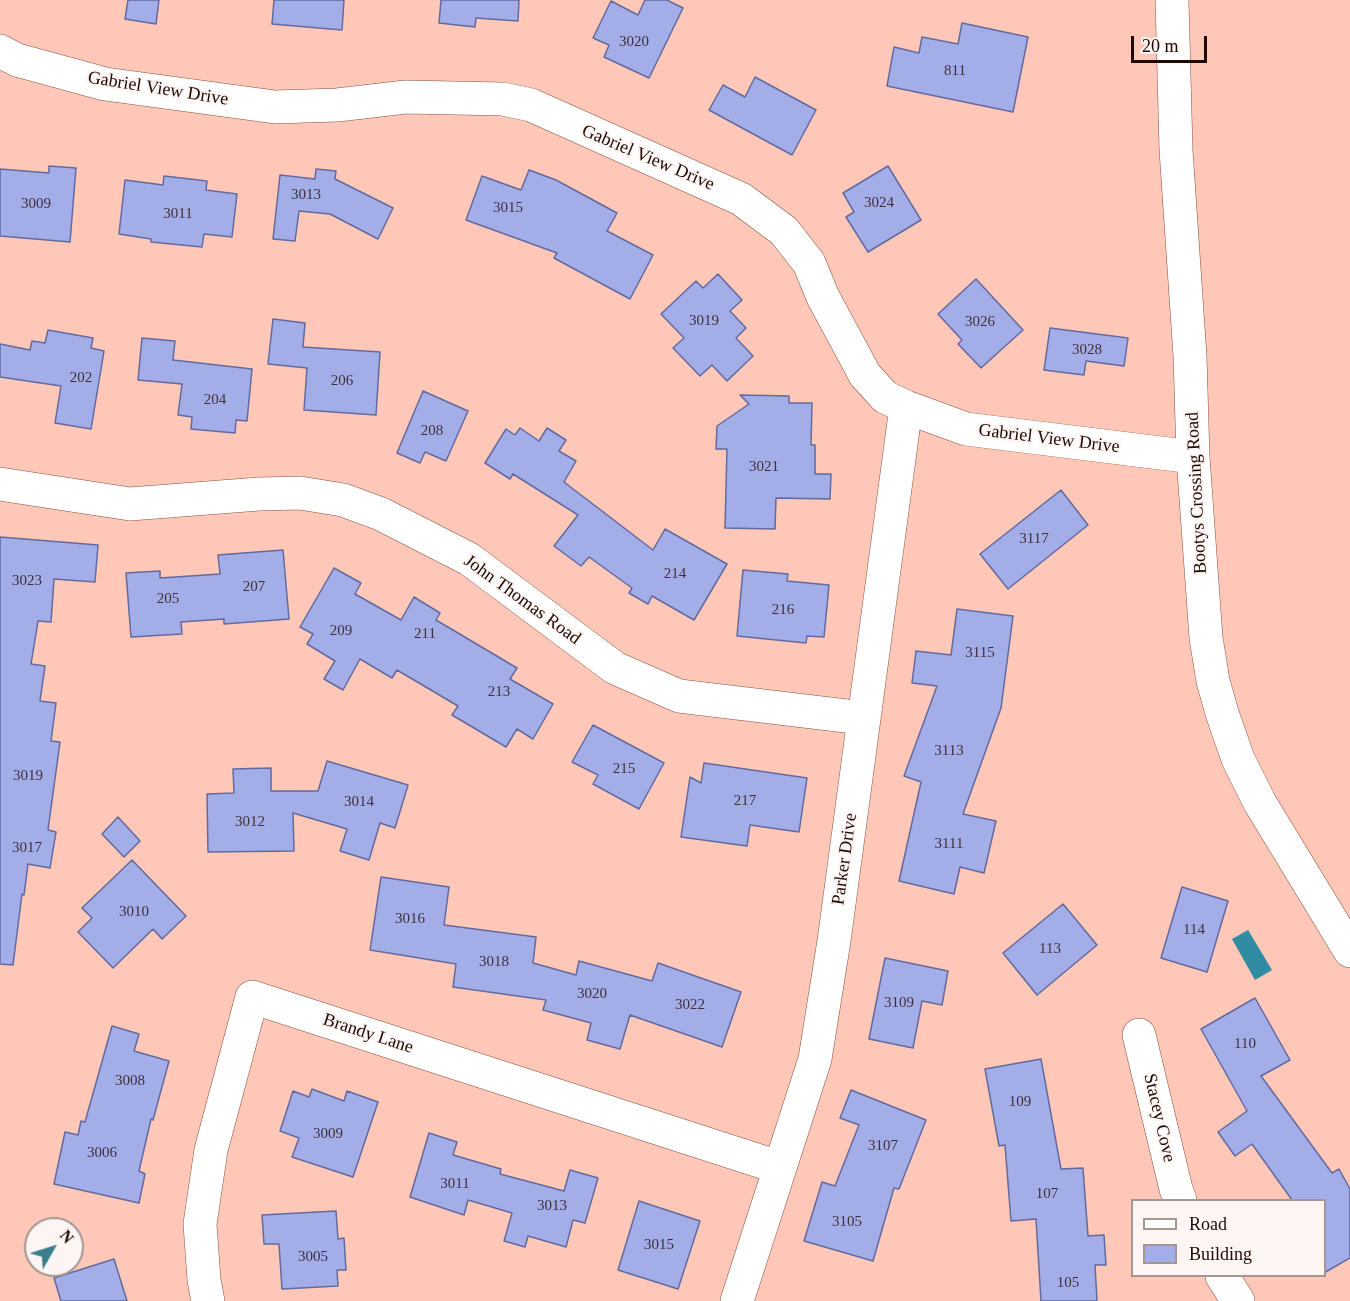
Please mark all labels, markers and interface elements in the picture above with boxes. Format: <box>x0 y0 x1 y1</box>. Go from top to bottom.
scale bar <box>1134 24 1210 62</box>
house number: 3020 <box>619 33 649 51</box>
text: 20 m <box>1142 36 1179 56</box>
house number: 811 <box>944 62 966 80</box>
street label: Gabriel View Drive <box>86 67 230 111</box>
street label: Gabriel View Drive <box>578 120 718 196</box>
house number: 3013 <box>291 186 321 204</box>
house number: 3024 <box>864 194 894 212</box>
house number: 3009 <box>21 195 51 213</box>
house number: 3015 <box>493 199 523 217</box>
house number: 3011 <box>163 205 193 223</box>
house number: 3019 <box>689 312 719 330</box>
house number: 3026 <box>965 313 995 331</box>
house number: 3028 <box>1072 341 1102 359</box>
house number: 202 <box>70 369 92 387</box>
house number: 206 <box>331 372 353 390</box>
house number: 204 <box>204 391 226 409</box>
street label: Bootys Crossing Road <box>1182 412 1212 574</box>
street label: Gabriel View Drive <box>977 420 1121 458</box>
house number: 208 <box>421 422 443 440</box>
house number: 3021 <box>749 458 779 476</box>
house number: 3117 <box>1019 530 1049 548</box>
street label: John Thomas Road <box>459 550 585 650</box>
house number: 214 <box>664 565 686 583</box>
house number: 3023 <box>12 572 42 590</box>
house number: 207 <box>243 578 265 596</box>
house number: 205 <box>157 590 179 608</box>
house number: 216 <box>772 601 794 619</box>
house number: 209 <box>330 622 352 640</box>
house number: 211 <box>414 625 436 643</box>
house number: 3115 <box>965 644 995 662</box>
house number: 213 <box>488 683 510 701</box>
house number: 3113 <box>934 742 964 760</box>
house number: 215 <box>613 760 635 778</box>
house number: 3019 <box>13 767 43 785</box>
house number: 217 <box>734 792 756 810</box>
house number: 3014 <box>344 793 374 811</box>
street label: Parker Drive <box>828 812 862 906</box>
house number: 3012 <box>235 813 265 831</box>
house number: 3111 <box>935 835 963 853</box>
house number: 3017 <box>12 839 42 857</box>
house number: 3010 <box>119 903 149 921</box>
house number: 3016 <box>395 910 425 928</box>
house number: 114 <box>1183 921 1205 939</box>
house number: 113 <box>1039 940 1061 958</box>
house number: 3018 <box>479 953 509 971</box>
house number: 3020 <box>577 985 607 1003</box>
house number: 3109 <box>884 994 914 1012</box>
house number: 3022 <box>675 996 705 1014</box>
street label: Brandy Lane <box>320 1009 416 1059</box>
house number: 110 <box>1234 1035 1256 1053</box>
street label: Stacey Cove <box>1138 1071 1180 1165</box>
house number: 3008 <box>115 1072 145 1090</box>
house number: 109 <box>1009 1093 1031 1111</box>
house number: 3009 <box>313 1125 343 1143</box>
house number: 3107 <box>868 1137 898 1155</box>
house number: 3006 <box>87 1144 117 1162</box>
house number: 3011 <box>440 1175 470 1193</box>
house number: 107 <box>1036 1185 1058 1203</box>
house number: 3013 <box>537 1197 567 1215</box>
legend <box>1131 1199 1326 1277</box>
house number: 3105 <box>832 1213 862 1231</box>
text: Road <box>1189 1214 1227 1234</box>
north arrow <box>24 1217 84 1277</box>
text: N <box>57 1227 77 1246</box>
house number: 3015 <box>644 1236 674 1254</box>
text: Building <box>1189 1244 1252 1264</box>
house number: 3005 <box>298 1248 328 1266</box>
house number: 105 <box>1057 1274 1079 1292</box>

